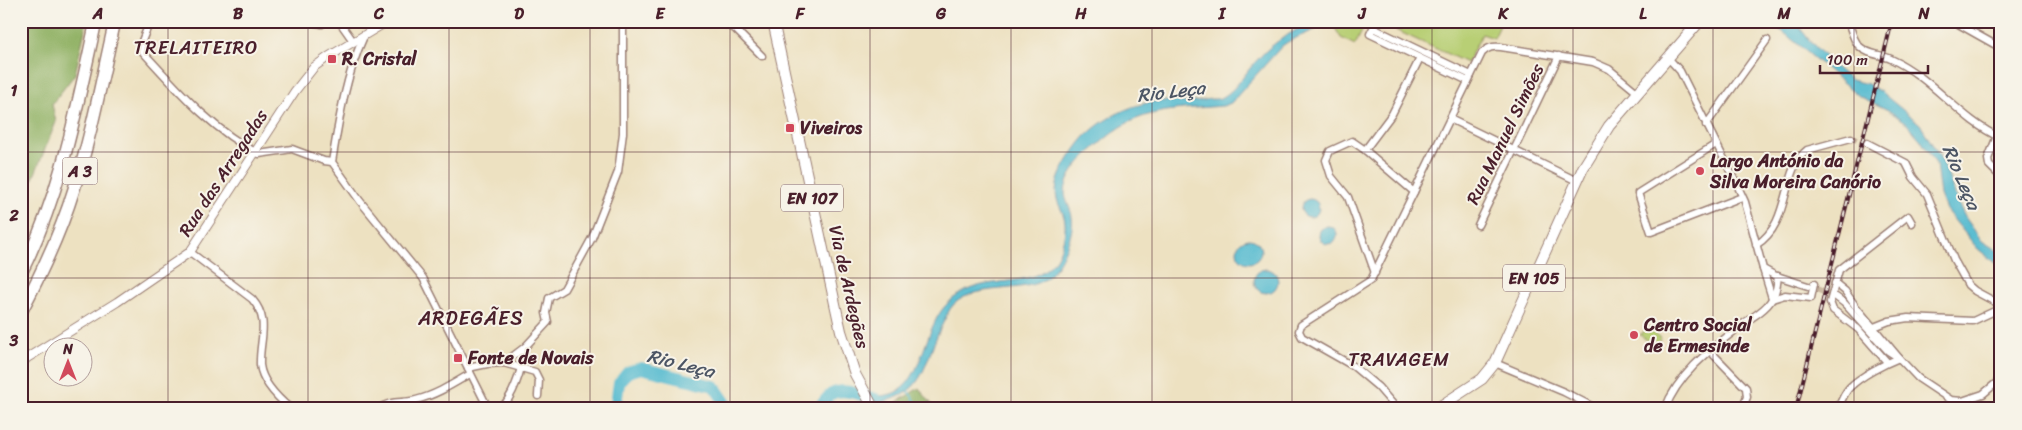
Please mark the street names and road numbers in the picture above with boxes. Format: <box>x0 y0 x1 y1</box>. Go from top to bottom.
street label: Rua Manuel Simões <box>1457 57 1553 210</box>
street label: Rua das Arregadas <box>170 102 277 243</box>
road number: A 3 <box>62 158 98 185</box>
road number: EN 107 <box>781 184 843 212</box>
street label: Via de Ardegães <box>819 222 879 353</box>
road number: EN 105 <box>1503 264 1565 292</box>

